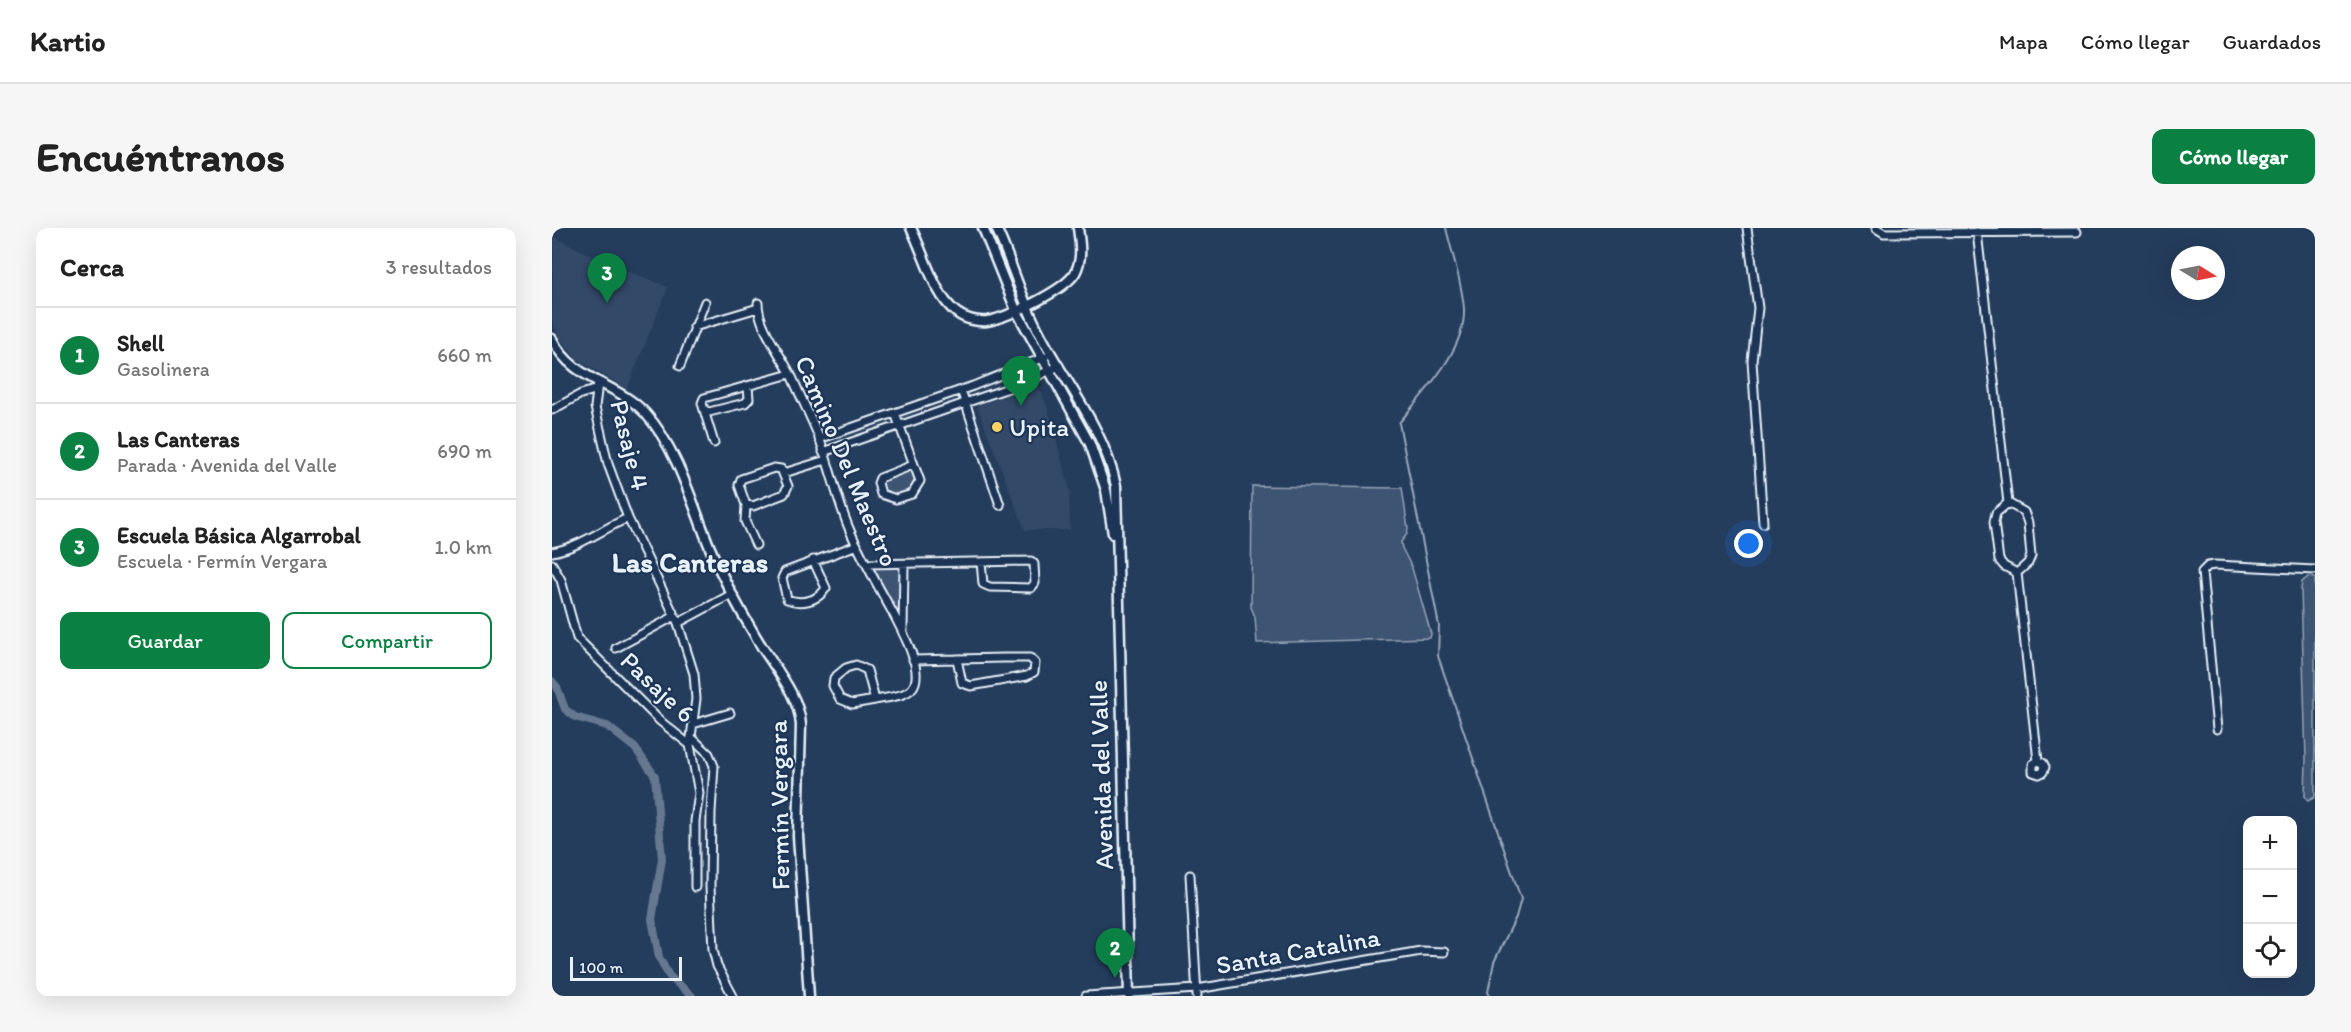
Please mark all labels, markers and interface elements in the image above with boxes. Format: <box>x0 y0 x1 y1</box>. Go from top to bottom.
text: Kartio <box>30 24 105 58</box>
text: Mapa <box>1999 29 2048 54</box>
text: Cómo llegar <box>2081 29 2190 54</box>
text: Guardados <box>2223 29 2321 54</box>
button: Cómo llegar <box>2152 129 2315 184</box>
text: Encuéntranos <box>36 131 285 182</box>
north arrow <box>2171 246 2225 300</box>
text: Cerca <box>60 251 124 283</box>
pin: 3 <box>588 254 626 303</box>
text: 3 resultados <box>386 255 492 279</box>
text: Shell <box>117 330 164 357</box>
text: 1 <box>75 343 84 367</box>
text: 660 m <box>437 343 492 367</box>
street label: Camino Del Maestro <box>788 351 906 571</box>
pin: 1 <box>1002 356 1040 406</box>
text: Gasolinera <box>117 357 210 381</box>
street label: Pasaje 4 <box>603 396 657 494</box>
place label: Upita <box>1009 411 1069 443</box>
marker: Upita <box>990 420 1004 434</box>
text: Las Canteras <box>117 426 240 453</box>
text: 2 <box>74 439 85 463</box>
text: 690 m <box>437 439 492 463</box>
text: Parada · Avenida del Valle <box>117 453 337 477</box>
text: Escuela Básica Algarrobal <box>117 522 361 549</box>
your location <box>1734 529 1763 558</box>
text: 3 <box>74 535 85 559</box>
text: 1.0 km <box>435 535 492 559</box>
district label: Las Canteras <box>612 545 768 579</box>
text: Escuela · Fermín Vergara <box>117 549 327 573</box>
button: Guardar <box>60 612 270 669</box>
button: Compartir <box>282 612 492 669</box>
street label: Pasaje 6 <box>614 644 702 730</box>
street label: Avenida del Valle <box>1082 680 1120 870</box>
street label: Fermín Vergara <box>762 719 796 890</box>
map controls <box>2243 816 2297 978</box>
button: + <box>2243 816 2297 870</box>
button: − <box>2243 870 2297 924</box>
street label: Santa Catalina <box>1213 921 1383 981</box>
button: locate <box>2243 924 2297 978</box>
pin: 2 <box>1096 928 1134 978</box>
scale bar <box>570 954 682 982</box>
text: 100 m <box>579 958 623 977</box>

